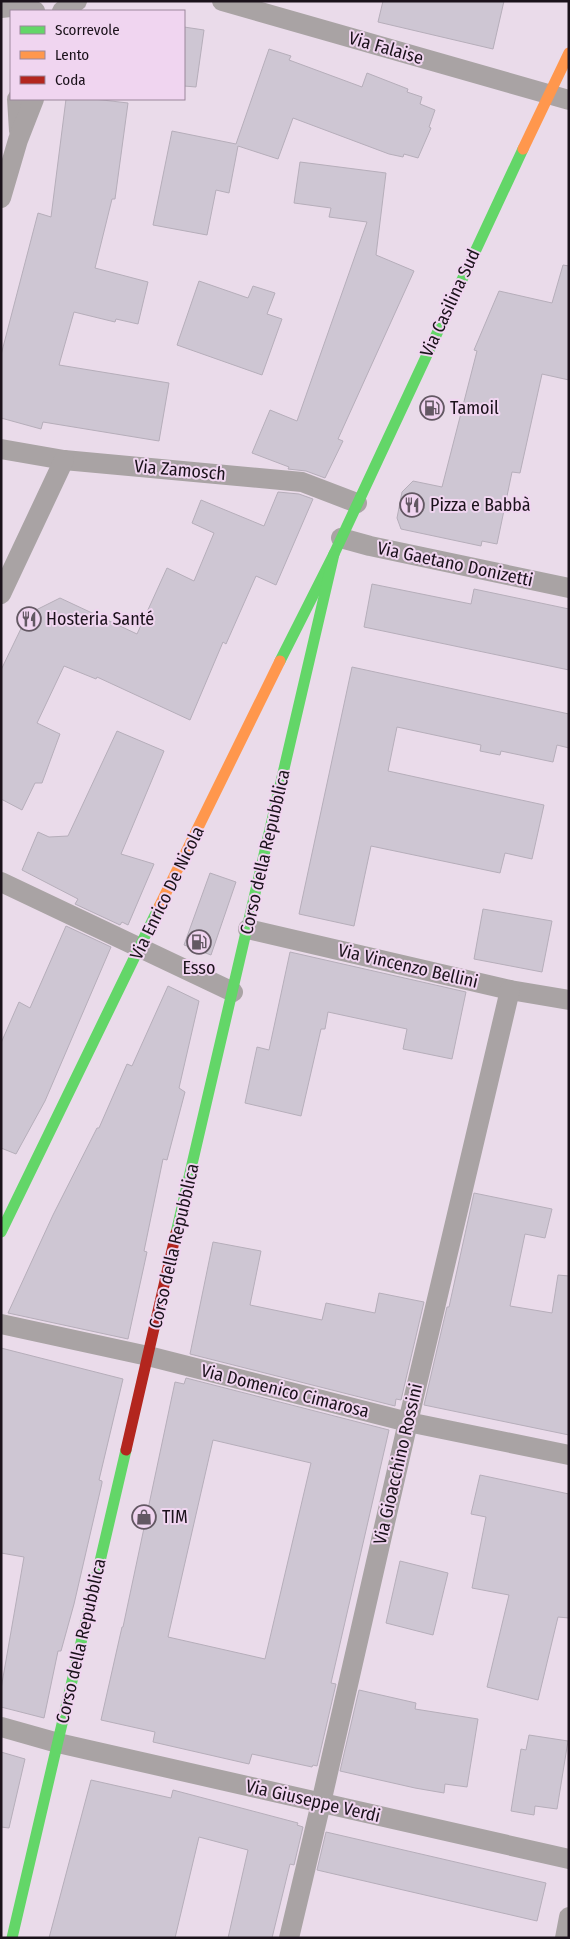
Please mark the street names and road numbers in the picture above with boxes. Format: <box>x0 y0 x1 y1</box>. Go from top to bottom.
street label: Via Falaise <box>346 27 426 69</box>
street label: Via Casilina Sud <box>415 246 485 360</box>
street label: Via Zamosch <box>133 455 227 485</box>
street label: Via Gaetano Donizetti <box>375 537 535 591</box>
street label: Corso della Repubblica <box>235 767 295 937</box>
street label: Via Enrico De Nicola <box>125 823 209 963</box>
street label: Via Vincenzo Bellini <box>336 939 480 993</box>
street label: Corso della Repubblica <box>144 1161 204 1331</box>
street label: Via Domenico Cimarosa <box>199 1359 371 1423</box>
street label: Via Gioacchino Rossini <box>369 1381 427 1547</box>
street label: Corso della Repubblica <box>51 1556 111 1726</box>
street label: Via Giuseppe Verdi <box>244 1775 382 1827</box>

